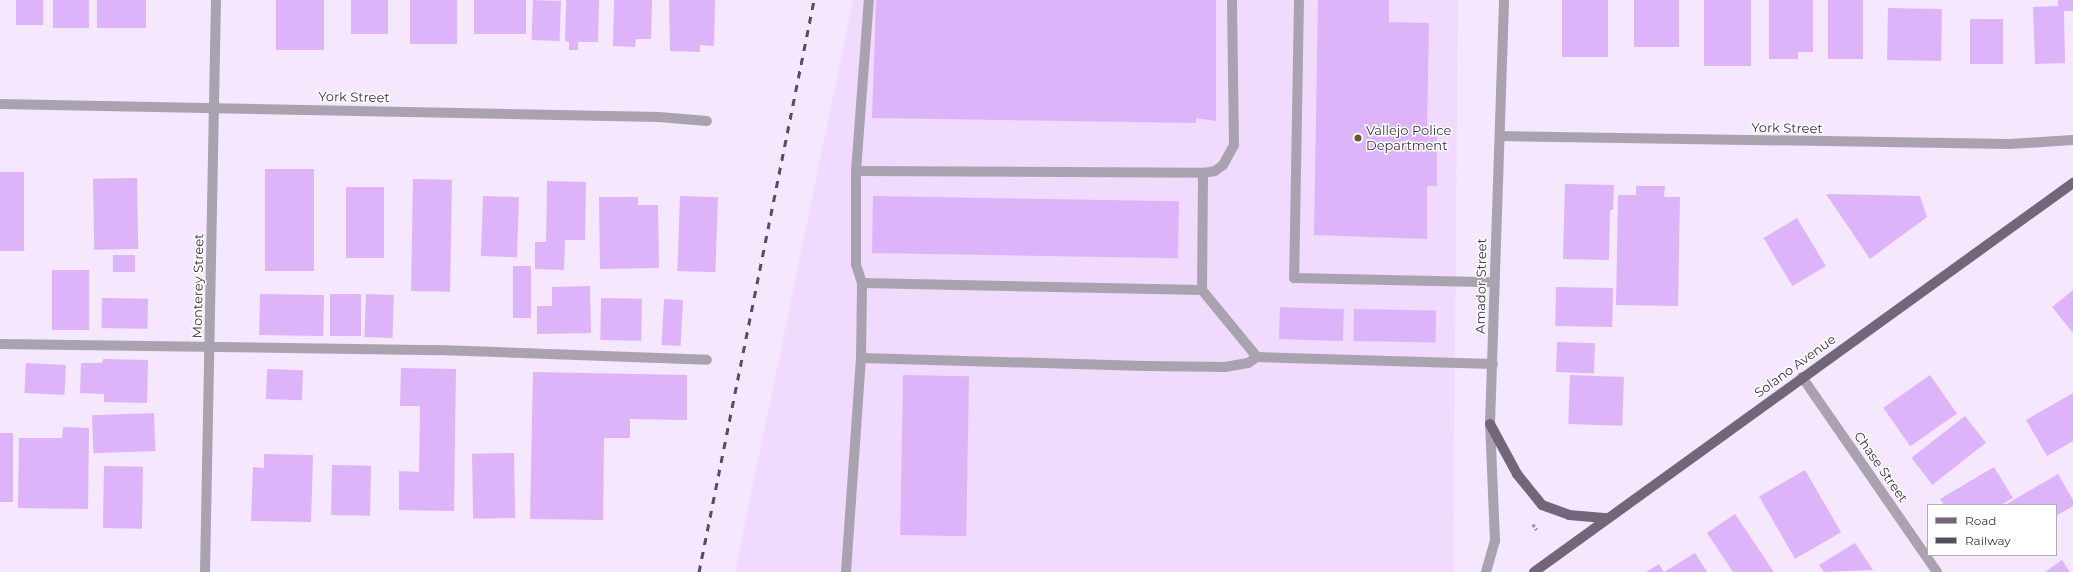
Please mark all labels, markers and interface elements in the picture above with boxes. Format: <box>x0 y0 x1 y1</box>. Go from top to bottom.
street label: York Street <box>318 89 390 105</box>
street label: York Street <box>1751 120 1823 136</box>
place label: Vallejo Police Department <box>1366 123 1451 154</box>
marker: Vallejo Police Department <box>1353 133 1363 143</box>
street label: Monterey Street <box>189 233 207 339</box>
street label: Amador Street <box>1472 238 1490 334</box>
street label: Solano Avenue <box>1751 331 1839 401</box>
street label: Chase Street <box>1851 429 1911 505</box>
legend <box>1927 504 2057 556</box>
text: Road <box>1965 513 1996 528</box>
text: Railway <box>1965 533 2011 548</box>

